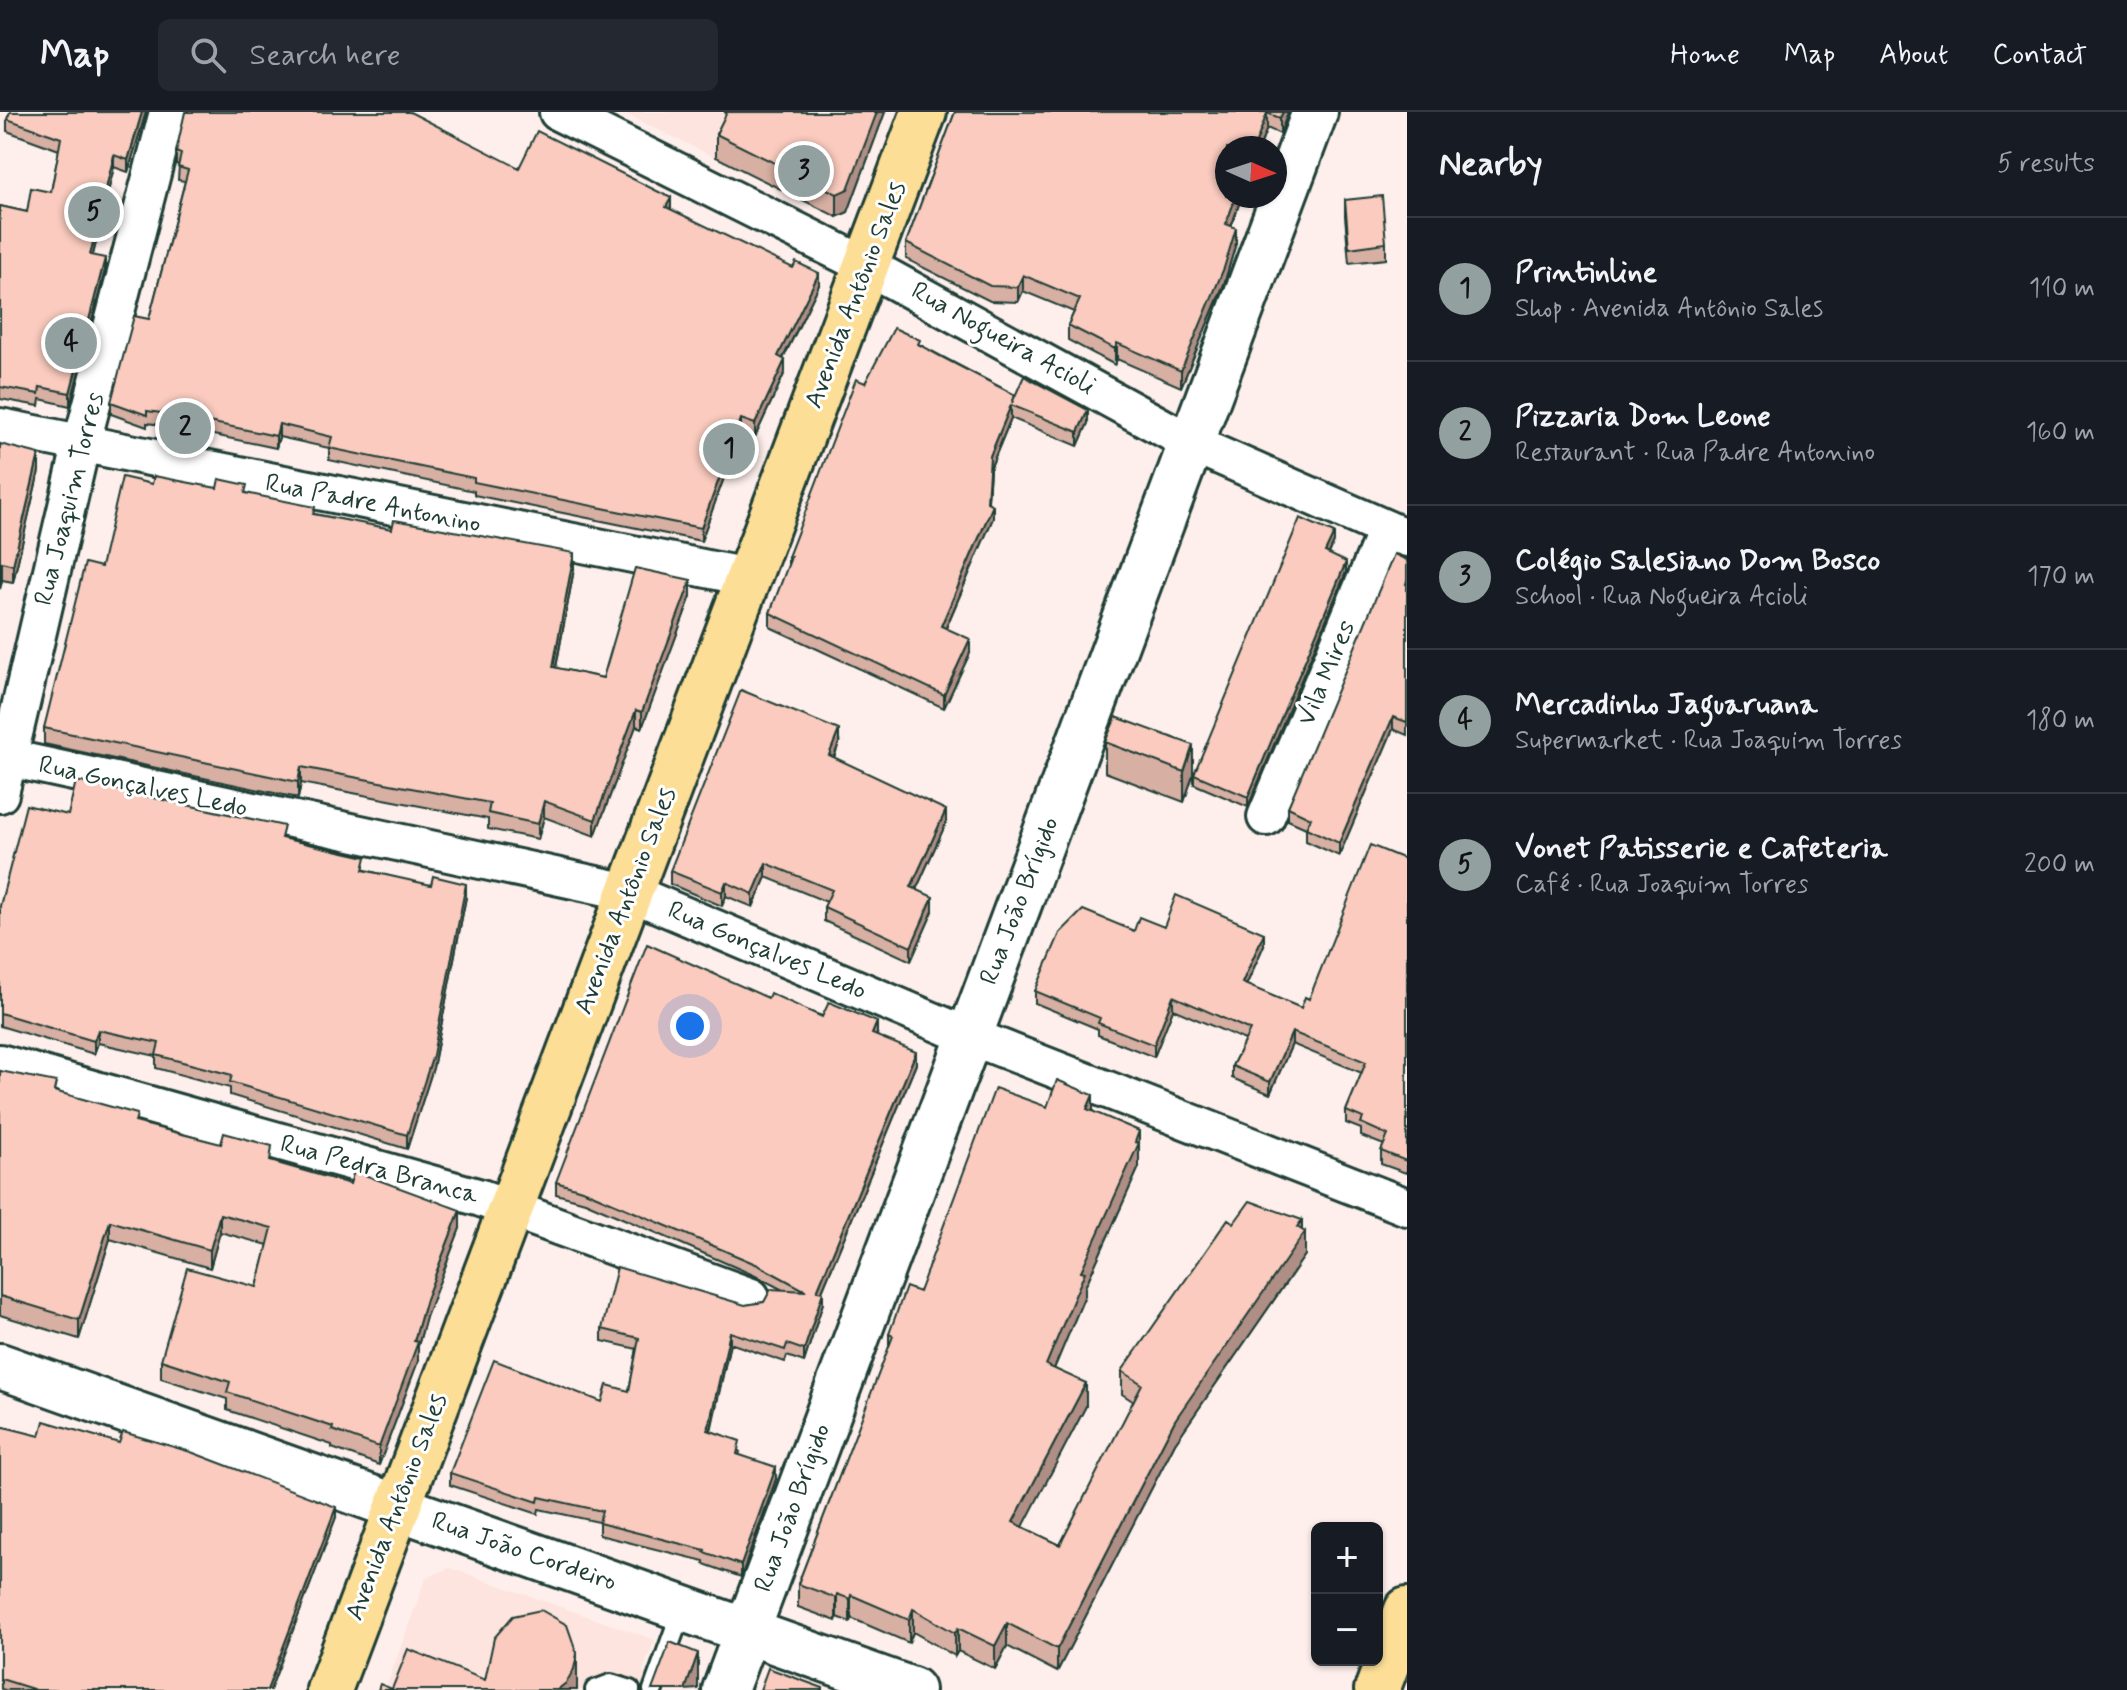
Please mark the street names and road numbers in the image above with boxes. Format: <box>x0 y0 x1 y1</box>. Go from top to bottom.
street label: Avenida Antônio Sales <box>797 177 915 413</box>
street label: Rua Nogueira Acioli <box>903 274 1101 406</box>
street label: Rua Joaquim Torres <box>27 389 113 609</box>
street label: Rua Padre Antonino <box>262 466 484 542</box>
street label: Vila Mires <box>1290 615 1364 731</box>
street label: Rua Gonçalves Ledo <box>35 748 251 826</box>
street label: Avenida Antônio Sales <box>567 783 685 1019</box>
street label: Rua João Brígido <box>972 812 1068 990</box>
street label: Rua Gonçalves Ledo <box>662 894 872 1008</box>
street label: Rua Pedra Branca <box>276 1127 482 1213</box>
street label: Avenida Antônio Sales <box>338 1389 456 1625</box>
street label: Rua João Brígido <box>747 1419 839 1597</box>
street label: Rua João Cordeiro <box>427 1504 621 1600</box>

